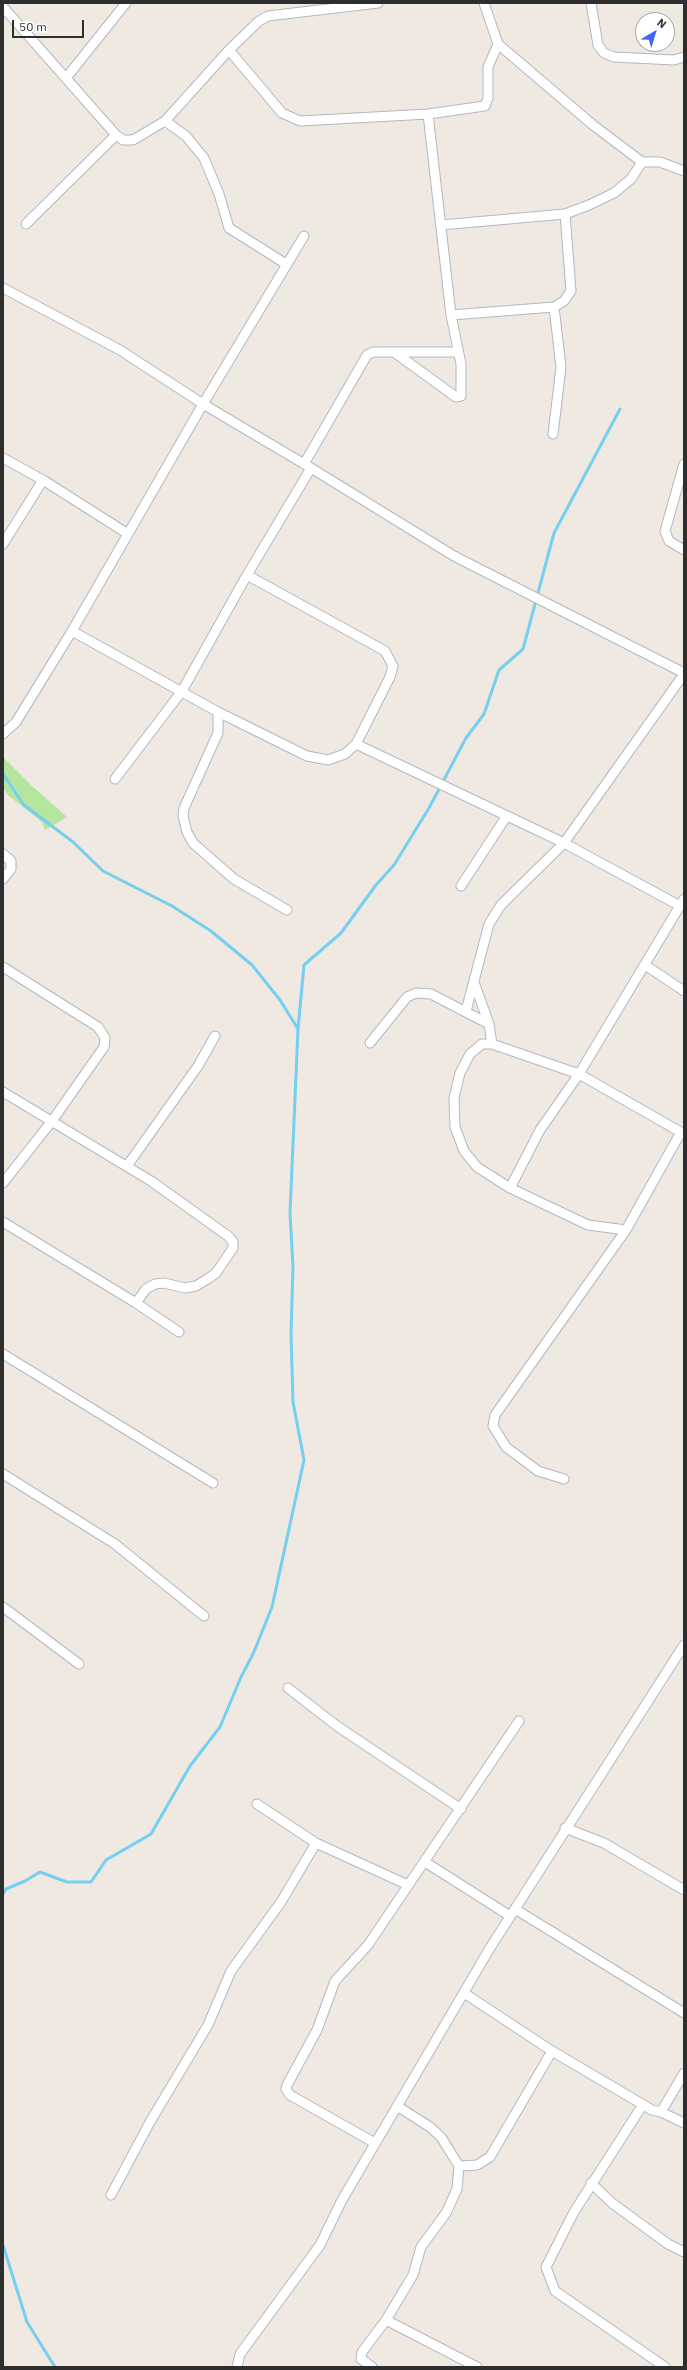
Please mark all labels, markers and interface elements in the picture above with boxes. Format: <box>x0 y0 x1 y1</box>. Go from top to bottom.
scale bar <box>14 12 86 38</box>
north arrow <box>635 12 675 52</box>
text: N <box>654 15 669 31</box>
text: 50 m <box>19 19 47 34</box>

